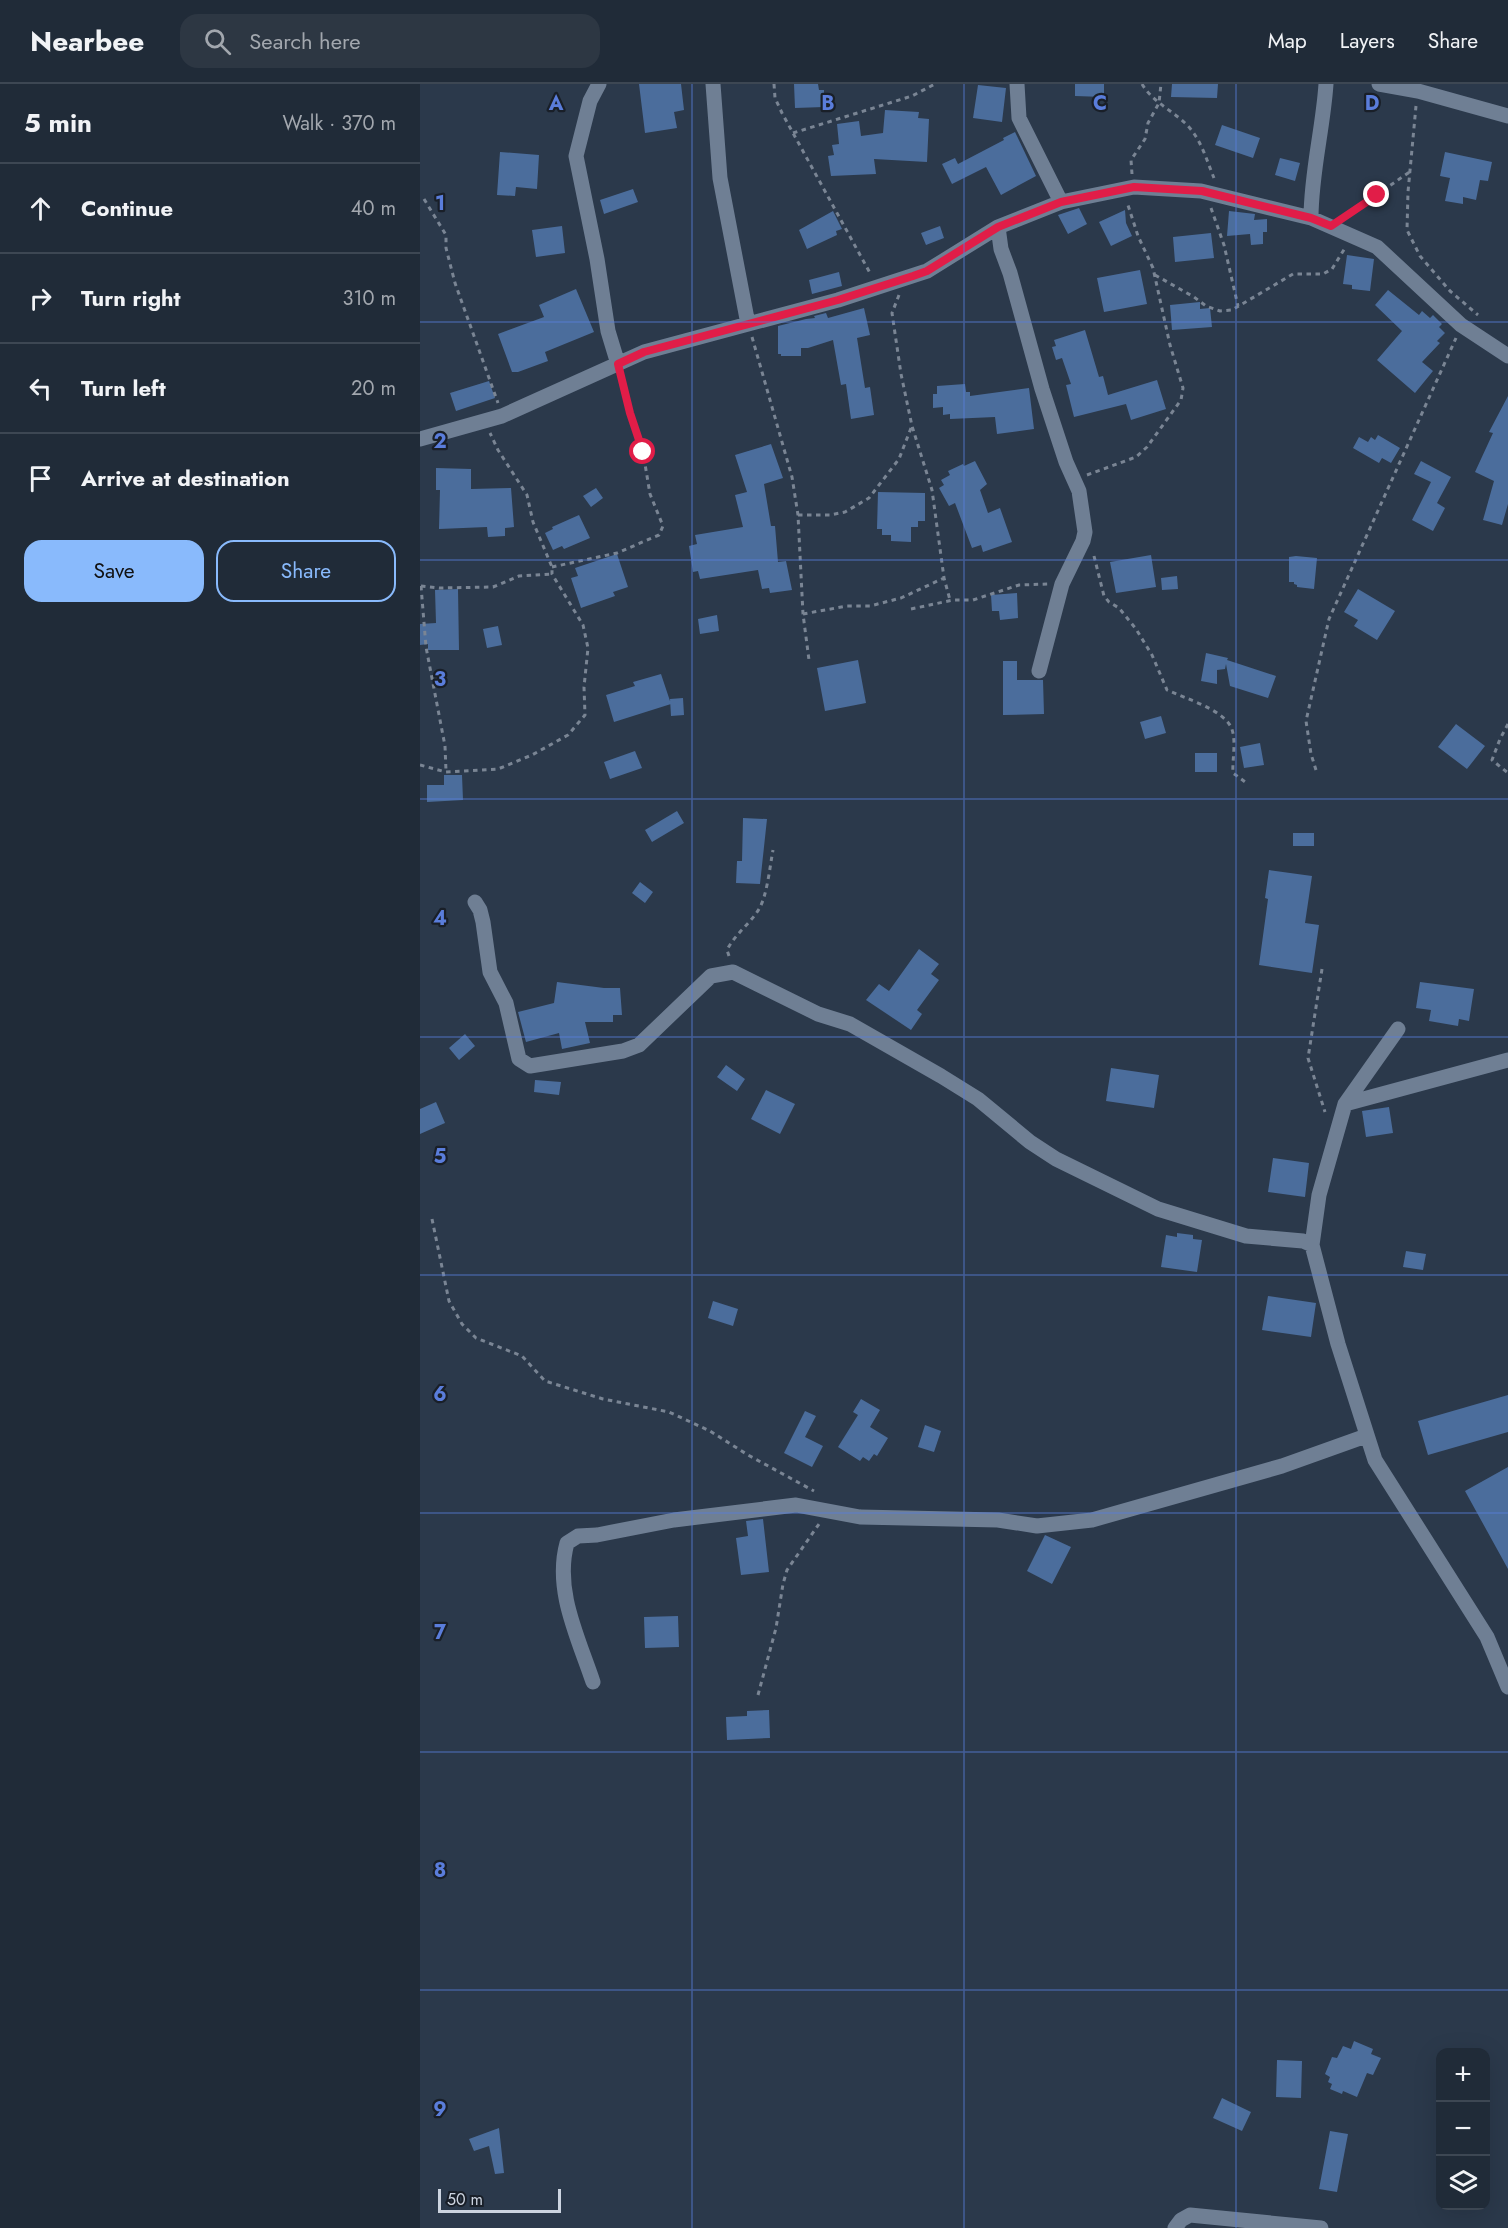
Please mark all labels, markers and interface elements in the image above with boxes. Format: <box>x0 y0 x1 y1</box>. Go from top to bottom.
search box <box>180 14 600 68</box>
text: Nearbee <box>30 21 144 62</box>
icon: search <box>201 25 234 58</box>
text: Search here <box>249 25 361 57</box>
text: Map <box>1268 26 1307 56</box>
text: Layers <box>1340 26 1395 56</box>
text: Share <box>1428 26 1478 56</box>
text: A <box>548 89 564 118</box>
text: B <box>821 89 835 118</box>
text: C <box>1093 89 1107 118</box>
text: D <box>1365 89 1379 118</box>
text: 5 min <box>24 104 92 142</box>
text: Walk · 370 m <box>282 109 396 138</box>
route end <box>1363 181 1389 207</box>
text: 1 <box>435 189 445 218</box>
icon: ahead <box>24 192 57 225</box>
text: Continue <box>81 192 173 224</box>
text: 40 m <box>351 194 396 223</box>
icon: right <box>24 282 57 315</box>
text: Turn right <box>81 282 181 314</box>
text: 310 m <box>342 284 396 313</box>
icon: left <box>24 372 57 405</box>
text: Turn left <box>81 372 166 404</box>
text: 20 m <box>351 374 396 403</box>
text: 2 <box>433 427 447 456</box>
route start <box>629 438 655 464</box>
icon: arrive <box>24 462 57 495</box>
text: Arrive at destination <box>81 462 290 494</box>
button: Save <box>24 540 204 602</box>
button: Share <box>216 540 396 602</box>
text: 3 <box>434 665 446 694</box>
text: 4 <box>433 904 447 933</box>
text: 5 <box>434 1142 447 1171</box>
text: 6 <box>433 1380 447 1409</box>
text: 7 <box>434 1618 447 1647</box>
text: 8 <box>434 1856 446 1885</box>
map controls <box>1436 2048 1490 2210</box>
button: + <box>1436 2048 1490 2102</box>
text: 9 <box>433 2095 447 2124</box>
button: − <box>1436 2102 1490 2156</box>
button: layers <box>1436 2156 1490 2210</box>
scale bar <box>438 2186 561 2214</box>
text: 50 m <box>447 2188 483 2211</box>

